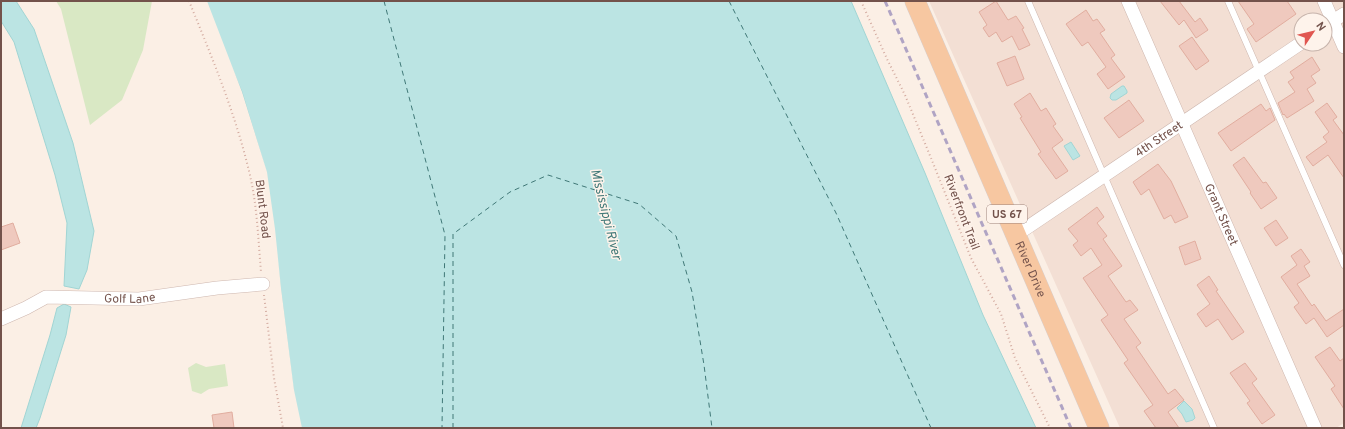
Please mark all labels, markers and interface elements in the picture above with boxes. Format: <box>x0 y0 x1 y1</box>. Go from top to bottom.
north arrow <box>1293 12 1333 52</box>
text: N <box>1312 20 1328 34</box>
street label: 4th Street <box>1132 118 1186 162</box>
water label: Mississippi River <box>586 168 624 262</box>
street label: Riverfront Trail <box>939 172 983 252</box>
street label: Blunt Road <box>250 179 274 240</box>
street label: Grant Street <box>1200 181 1241 248</box>
road number: US 67 <box>987 205 1027 223</box>
street label: River Drive <box>1010 239 1049 300</box>
street label: Golf Lane <box>104 290 157 308</box>

